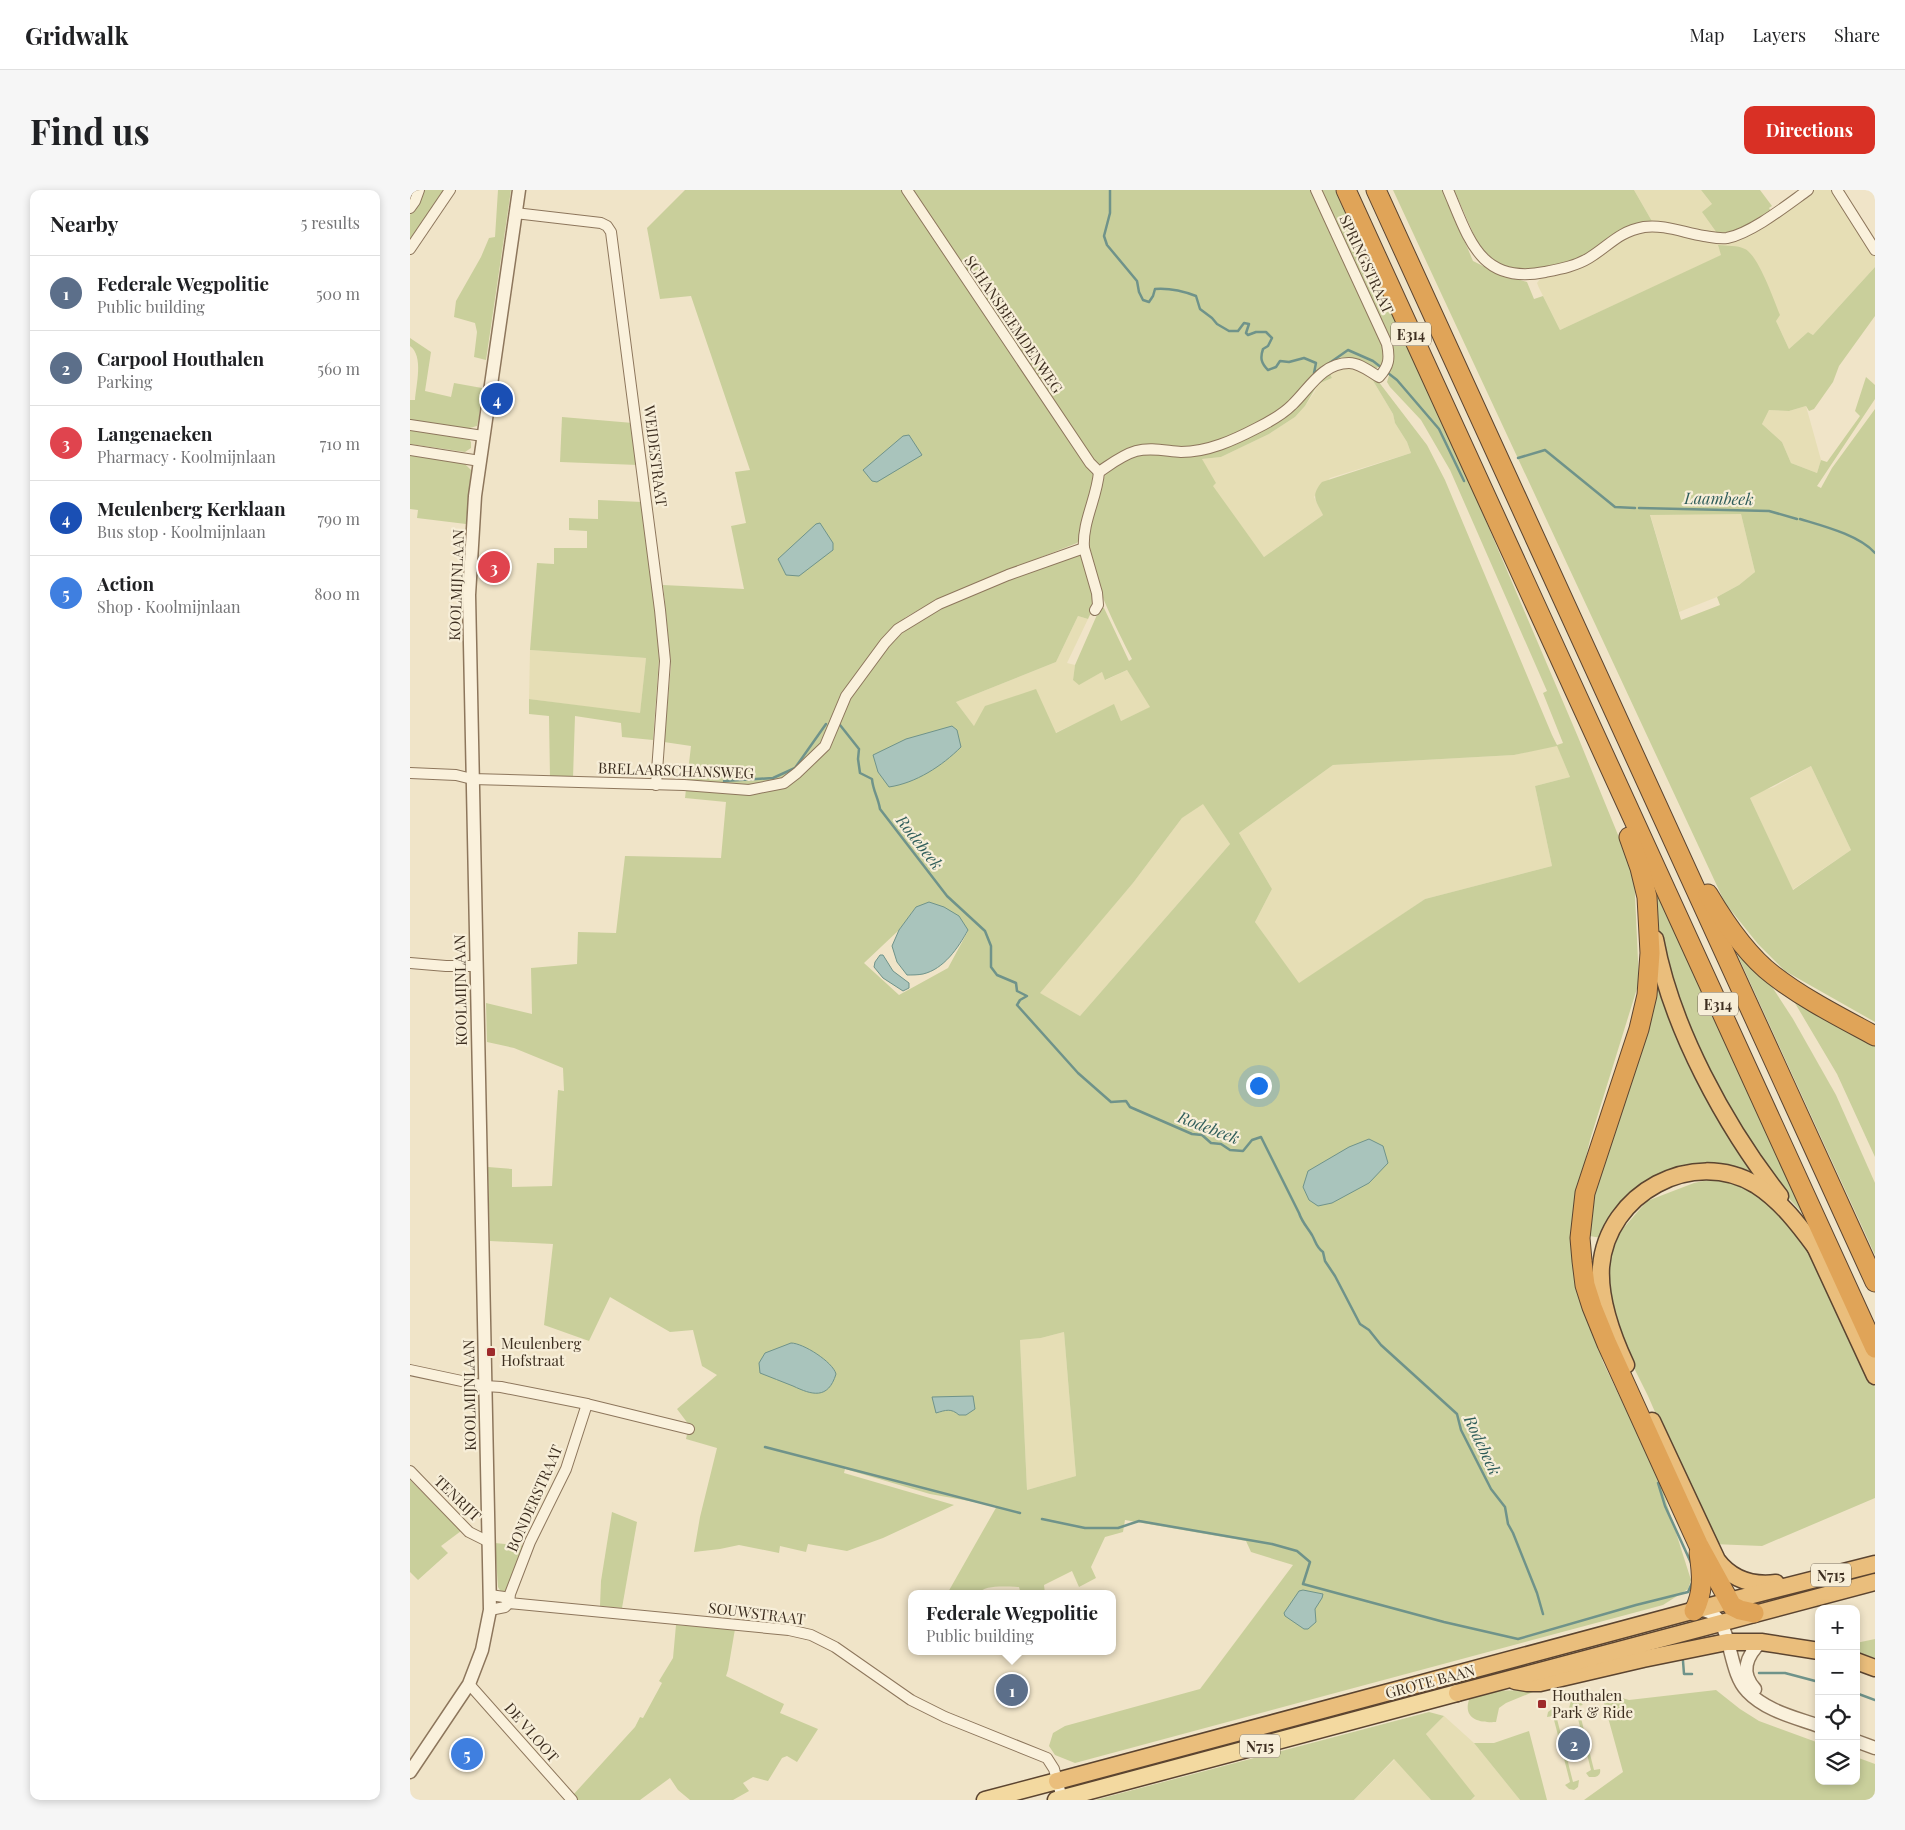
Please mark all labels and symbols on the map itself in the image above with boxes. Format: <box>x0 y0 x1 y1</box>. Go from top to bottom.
street label: SPRINGSTRAAT <box>1335 211 1399 317</box>
street label: SCHANSBEEMDENWEG <box>960 251 1068 397</box>
road number: E314 <box>1391 322 1431 346</box>
pin: 4 <box>481 380 513 418</box>
street label: WEIDESTRAAT <box>640 403 672 508</box>
water label: Laambeek <box>1683 487 1754 509</box>
street label: KOOLMIJNLAAN <box>444 528 468 641</box>
pin: 3 <box>478 548 510 586</box>
street label: BRELAARSCHANSWEG <box>598 757 755 783</box>
water label: Rodebeek <box>891 810 948 874</box>
street label: KOOLMIJNLAAN <box>449 934 471 1046</box>
road number: E314 <box>1698 992 1738 1016</box>
your location <box>1246 1073 1272 1099</box>
water label: Rodebeek <box>1174 1105 1243 1148</box>
place label: Meulenberg Hofstraat <box>501 1333 581 1370</box>
street label: KOOLMIJNLAAN <box>458 1339 480 1451</box>
marker: Meulenberg Hofstraat <box>485 1346 497 1358</box>
water label: Rodebeek <box>1460 1411 1506 1478</box>
street label: BONDERSTRAAT <box>501 1441 567 1555</box>
street label: TENRIJT <box>430 1471 486 1525</box>
road number: N715 <box>1811 1564 1851 1586</box>
street label: SOUWSTRAAT <box>707 1597 807 1629</box>
street label: GROTE BAAN <box>1383 1659 1477 1703</box>
pin: 1 <box>996 1671 1028 1709</box>
place label: Houthalen Park & Ride <box>1552 1685 1633 1722</box>
street label: DE VLOOT <box>501 1698 563 1766</box>
marker: Houthalen Park & Ride <box>1536 1698 1548 1710</box>
pin: 2 <box>1558 1725 1590 1763</box>
road number: N715 <box>1240 1734 1280 1758</box>
pin: 5 <box>451 1735 483 1773</box>

